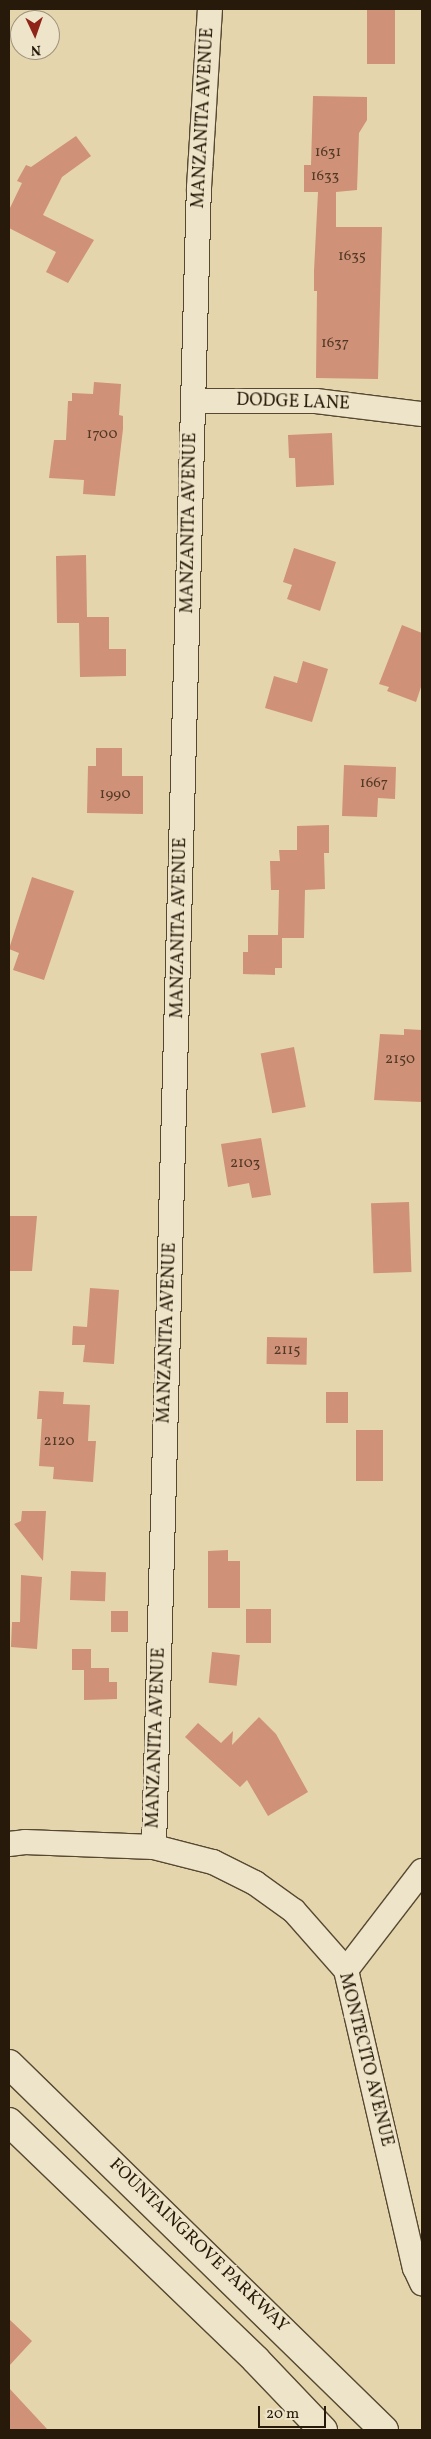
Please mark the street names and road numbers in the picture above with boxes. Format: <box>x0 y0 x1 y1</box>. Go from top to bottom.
street label: MANZANITA AVENUE <box>188 27 220 209</box>
street label: DODGE LANE <box>236 390 350 416</box>
street label: MANZANITA AVENUE <box>178 432 202 614</box>
street label: MANZANITA AVENUE <box>168 837 192 1019</box>
street label: MANZANITA AVENUE <box>154 1242 182 1424</box>
street label: MANZANITA AVENUE <box>143 1647 171 1829</box>
street label: MONTECITO AVENUE <box>333 1971 397 2149</box>
street label: FOUNTAINGROVE PARKWAY <box>104 2154 292 2338</box>

